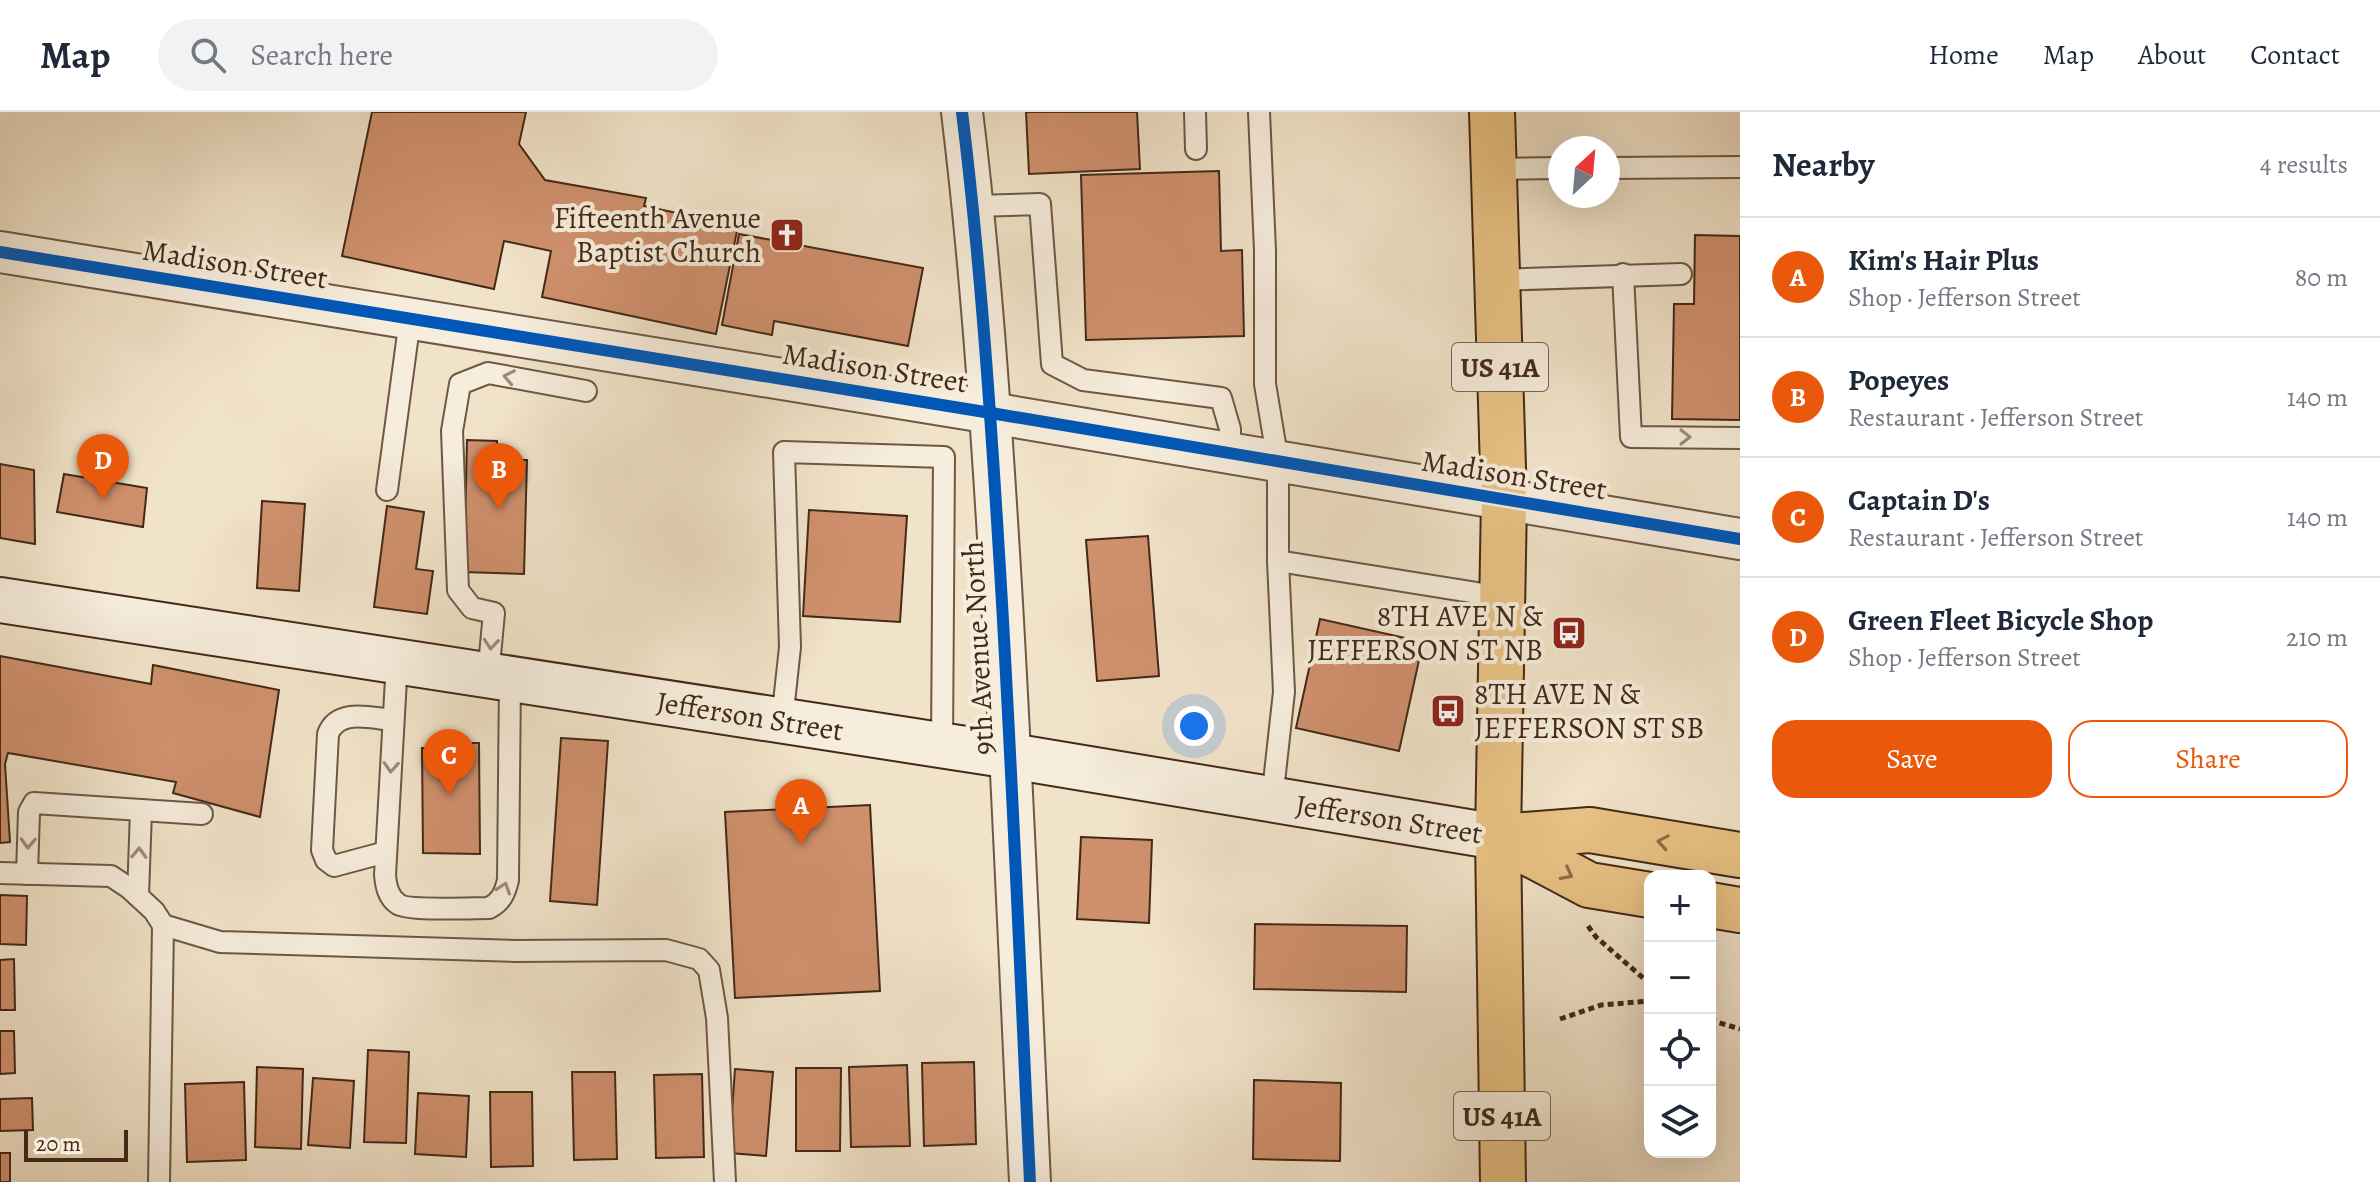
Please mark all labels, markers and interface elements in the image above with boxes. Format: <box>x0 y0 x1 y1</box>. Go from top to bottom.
search box <box>158 19 718 91</box>
text: Map <box>40 29 110 81</box>
icon: search <box>186 33 230 77</box>
text: Search here <box>250 35 393 75</box>
text: Home <box>1928 36 1999 74</box>
text: Map <box>2043 36 2094 74</box>
text: About <box>2138 36 2206 74</box>
text: Contact <box>2250 36 2340 74</box>
north arrow <box>1548 136 1620 208</box>
text: Nearby <box>1772 141 1875 188</box>
text: 4 results <box>2260 147 2348 182</box>
place label: Fifteenth Avenue Baptist Church <box>554 198 761 272</box>
church icon: Fifteenth Avenue Baptist Church <box>768 216 806 254</box>
street label: Madison Street <box>140 230 330 298</box>
text: Kim's Hair Plus <box>1848 240 2039 280</box>
text: A <box>1790 260 1806 295</box>
text: 80 m <box>2295 260 2348 295</box>
text: Shop · Jefferson Street <box>1848 280 2081 315</box>
street label: Madison Street <box>780 334 970 402</box>
road number: US 41A <box>1452 343 1548 391</box>
text: Popeyes <box>1848 360 1949 400</box>
one-way arrow <box>503 369 516 386</box>
text: B <box>1790 380 1806 415</box>
text: 140 m <box>2287 380 2348 415</box>
text: Restaurant · Jefferson Street <box>1848 400 2143 435</box>
one-way arrow <box>1679 428 1692 446</box>
pin: D <box>77 434 129 500</box>
street label: Madison Street <box>1419 441 1609 509</box>
pin: B <box>473 443 525 509</box>
text: Captain D's <box>1848 480 1990 520</box>
text: C <box>1790 500 1806 535</box>
text: 140 m <box>2287 500 2348 535</box>
text: Restaurant · Jefferson Street <box>1848 520 2143 555</box>
street label: 9th Avenue North <box>952 540 1004 756</box>
place label: 8TH AVE N & JEFFERSON ST NB <box>1307 596 1544 670</box>
text: Green Fleet Bicycle Shop <box>1848 600 2153 640</box>
bus stop icon: 8TH AVE N & JEFFERSON ST NB <box>1550 614 1588 652</box>
text: D <box>1789 620 1807 655</box>
text: 210 m <box>2286 620 2348 655</box>
one-way arrow <box>483 638 500 651</box>
text: Shop · Jefferson Street <box>1848 640 2081 675</box>
place label: 8TH AVE N & JEFFERSON ST SB <box>1474 674 1704 748</box>
street label: Jefferson Street <box>654 682 846 751</box>
bus stop icon: 8TH AVE N & JEFFERSON ST SB <box>1429 692 1467 730</box>
your location <box>1174 706 1214 746</box>
button: Save <box>1772 720 2052 798</box>
button: Share <box>2068 720 2348 798</box>
pin: C <box>423 729 475 795</box>
one-way arrow <box>382 761 399 774</box>
pin: A <box>775 779 827 845</box>
street label: Jefferson Street <box>1293 785 1485 854</box>
one-way arrow <box>1656 834 1670 851</box>
one-way arrow <box>20 837 37 850</box>
one-way arrow <box>131 846 148 859</box>
one-way arrow <box>1559 864 1574 879</box>
map controls <box>1644 870 1716 1158</box>
button: + <box>1644 870 1716 942</box>
one-way arrow <box>494 882 510 896</box>
button: − <box>1644 942 1716 1014</box>
button: locate <box>1644 1014 1716 1086</box>
button: layers <box>1644 1086 1716 1158</box>
road number: US 41A <box>1454 1092 1550 1140</box>
scale bar <box>24 1126 128 1162</box>
text: 20 m <box>36 1129 81 1159</box>

